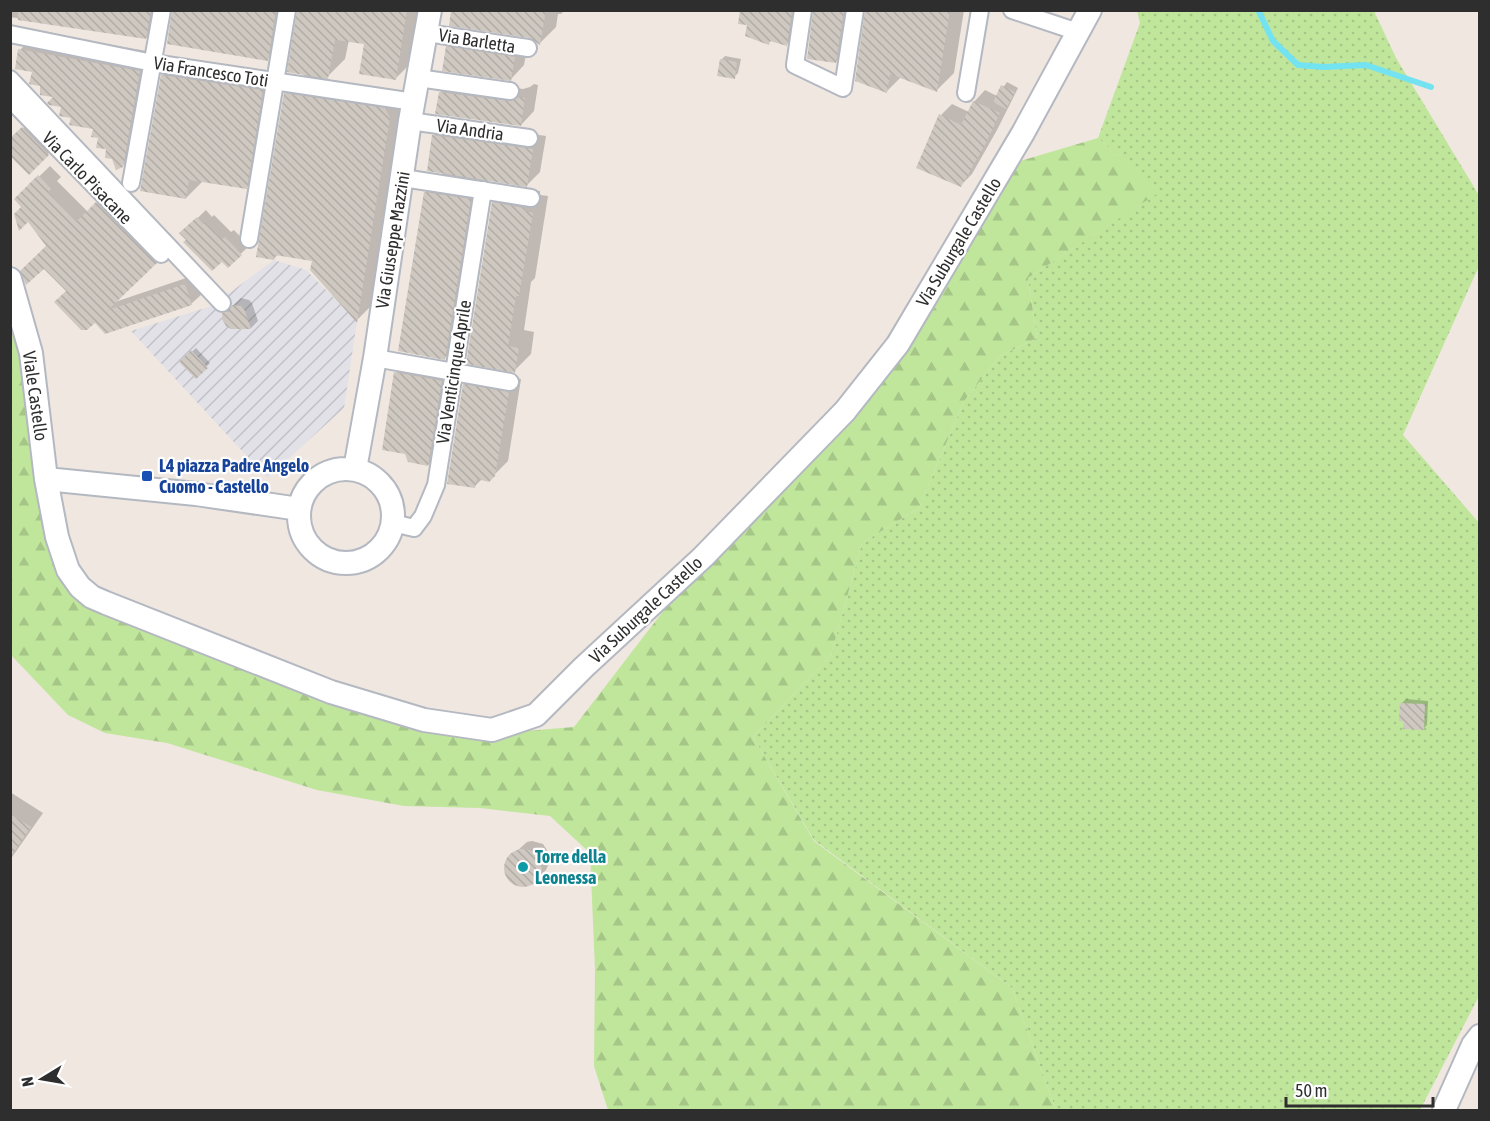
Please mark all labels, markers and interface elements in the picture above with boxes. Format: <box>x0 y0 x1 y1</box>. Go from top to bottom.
street label: Via Barletta <box>437 24 517 57</box>
street label: Via Francesco Toti <box>152 52 270 91</box>
street label: Via Andria <box>435 114 505 145</box>
street label: Via Carlo Pisacane <box>38 127 137 228</box>
street label: Via Giuseppe Mazzini <box>371 170 414 310</box>
street label: Via Suburgale Castello <box>912 173 1005 310</box>
street label: Via Venticinque Aprile <box>432 299 475 445</box>
street label: Viale Castello <box>19 350 52 442</box>
place label: L4 piazza Padre Angelo Cuomo - Castello <box>159 455 309 497</box>
marker: L4 piazza Padre Angelo Cuomo - Castello <box>140 469 154 483</box>
street label: Via Suburgale Castello <box>585 552 707 667</box>
place label: Torre della Leonessa <box>535 846 606 888</box>
marker: Torre della Leonessa <box>516 860 530 874</box>
north arrow <box>12 1049 72 1109</box>
scale bar <box>1286 1070 1433 1108</box>
text: N <box>18 1076 37 1088</box>
text: 50 m <box>1295 1080 1327 1101</box>

